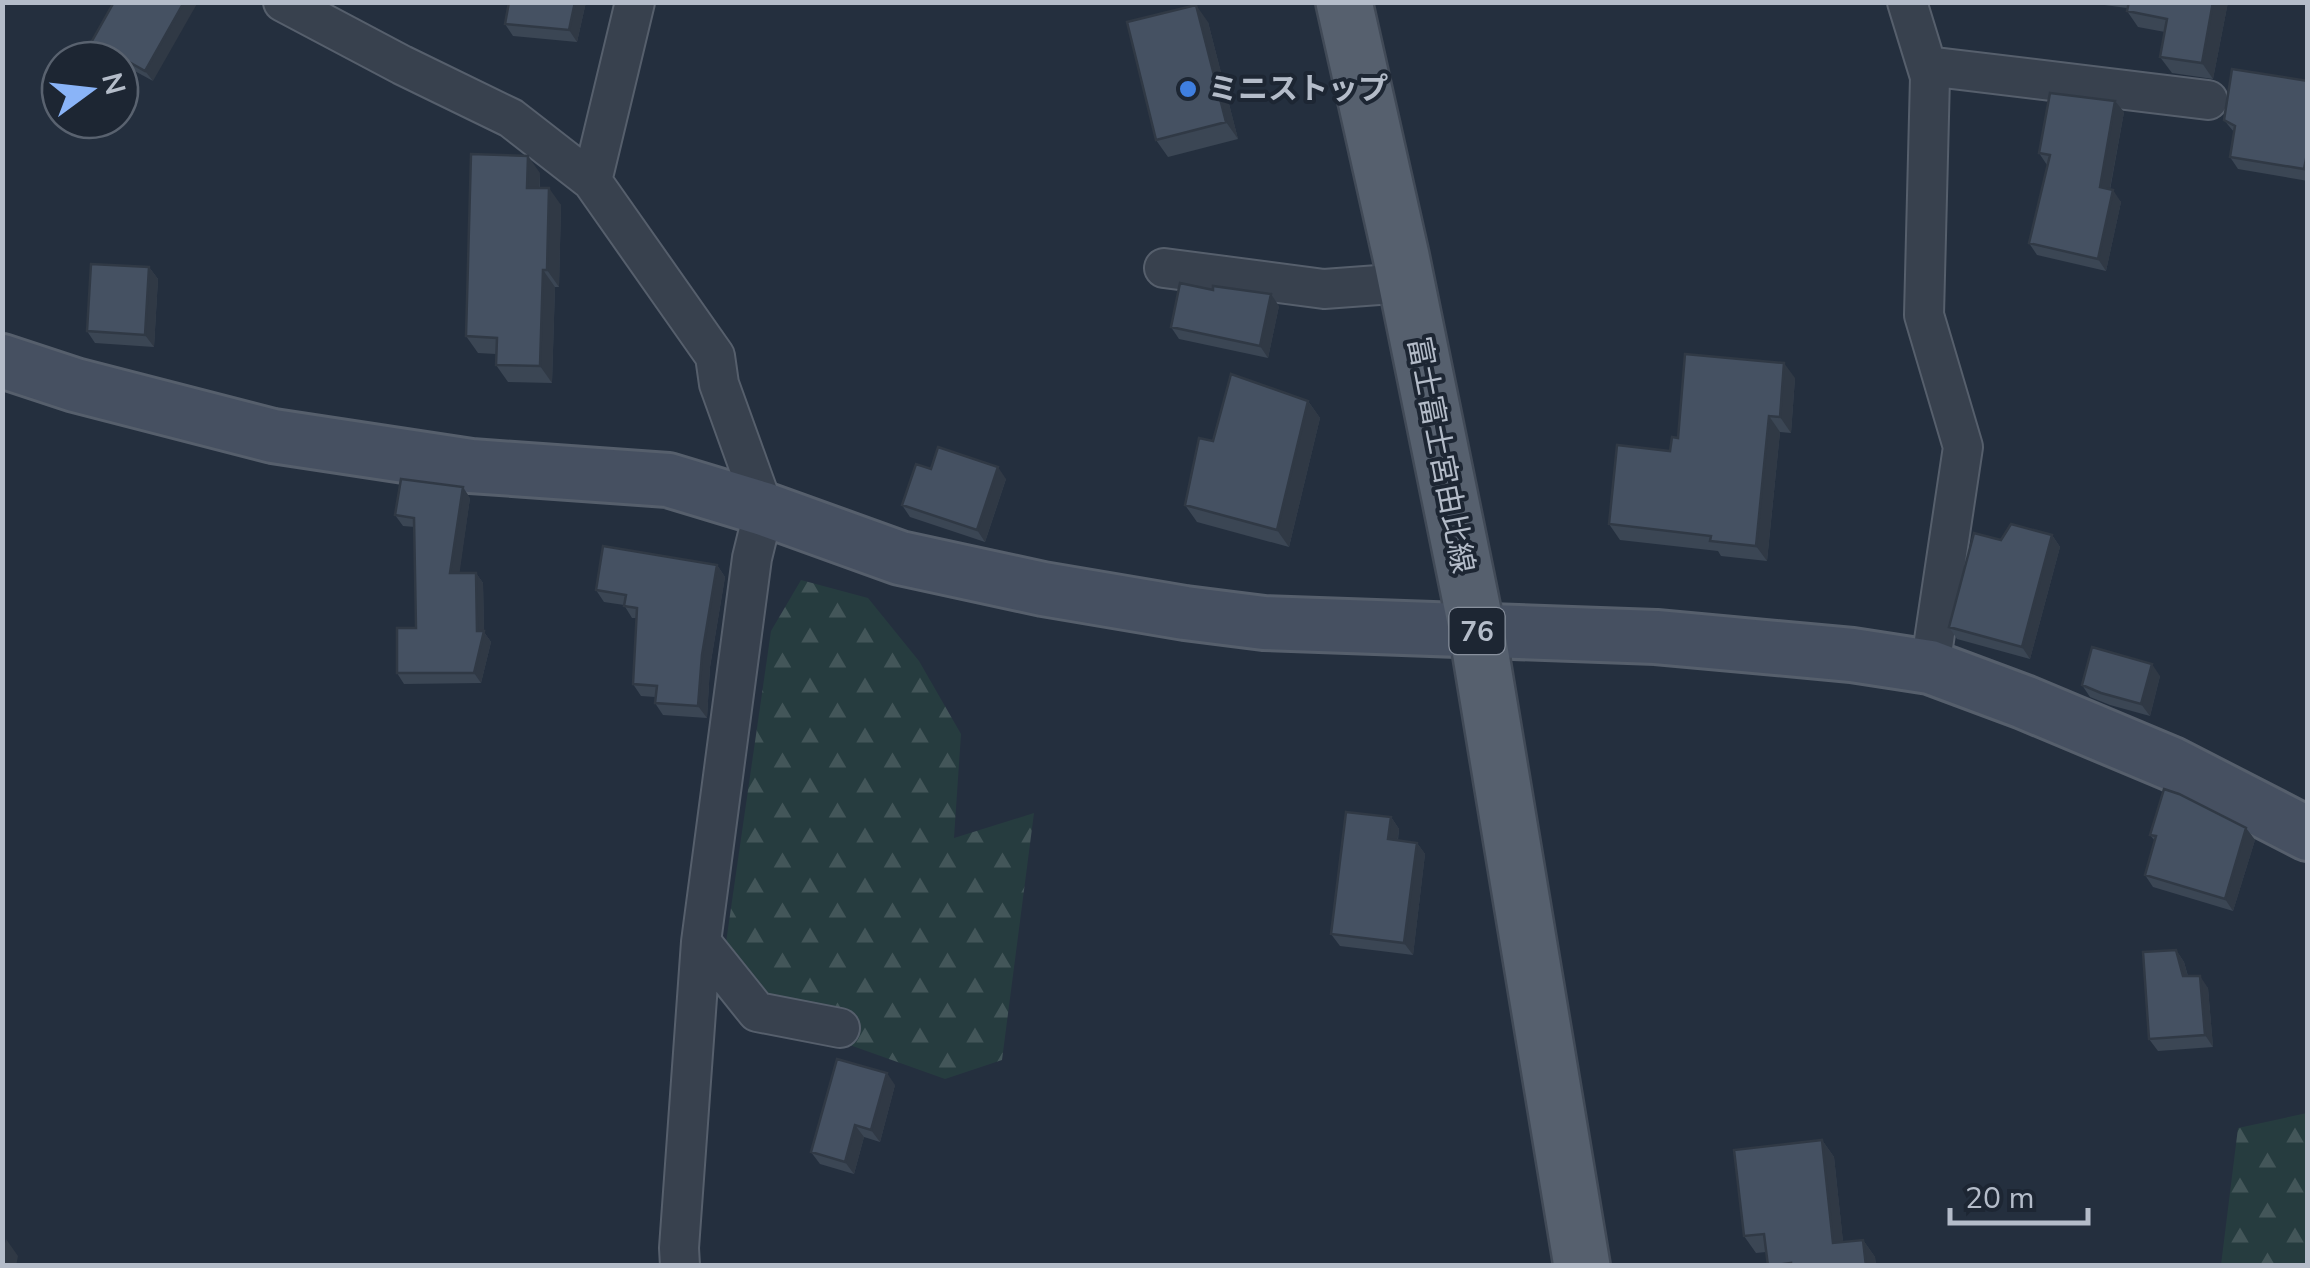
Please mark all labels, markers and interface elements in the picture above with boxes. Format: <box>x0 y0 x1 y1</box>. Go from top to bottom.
north arrow <box>40 40 140 140</box>
text: N <box>92 69 134 99</box>
place label: ミニストップ <box>1208 69 1388 110</box>
marker: ミニストップ <box>1177 78 1199 100</box>
street label: 富士富士宮由比線 <box>1397 333 1484 577</box>
road number: 76 <box>1450 608 1504 654</box>
scale bar <box>1950 1163 2088 1225</box>
text: 20 m <box>1965 1178 2034 1219</box>

